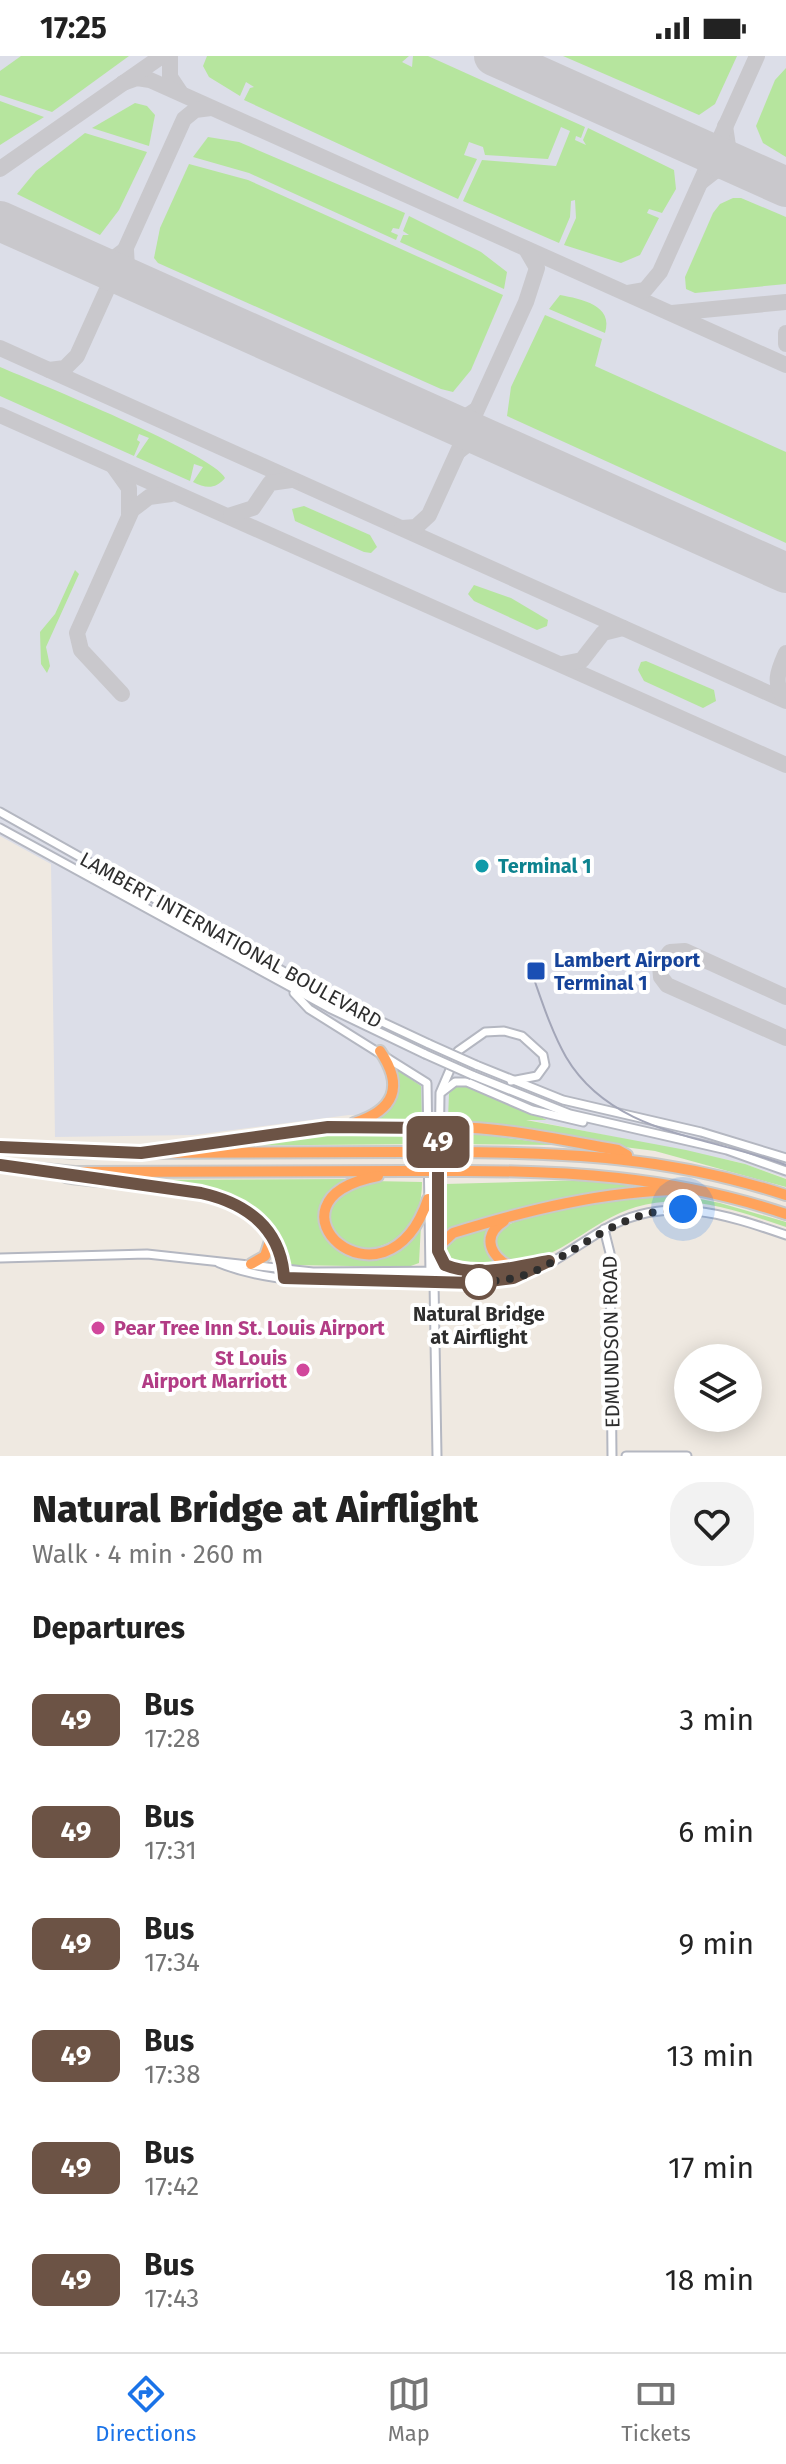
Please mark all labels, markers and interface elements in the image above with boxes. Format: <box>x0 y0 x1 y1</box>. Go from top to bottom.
text: 17:25 <box>40 10 107 46</box>
street label: LAMBERT INTERNATIONAL BOULEVARD <box>76 847 386 1033</box>
place label: Terminal 1 <box>498 854 592 878</box>
marker: Terminal 1 <box>473 857 491 875</box>
place label: Lambert Airport Terminal 1 <box>554 948 700 995</box>
marker: Lambert Airport Terminal 1 <box>525 960 547 982</box>
line badge: 49 <box>402 1116 474 1168</box>
text: 49 <box>423 1125 453 1158</box>
your location <box>663 1189 703 1229</box>
street label: EDMUNDSON ROAD <box>597 1256 625 1428</box>
marker: Natural Bridge at Airflight <box>462 1265 496 1299</box>
place label: Natural Bridge at Airflight <box>413 1302 545 1349</box>
place label: Pear Tree Inn St. Louis Airport <box>114 1316 385 1340</box>
marker: Pear Tree Inn St. Louis Airport <box>89 1319 107 1337</box>
map controls <box>674 1344 762 1432</box>
button: layers <box>674 1344 762 1432</box>
place label: St Louis Airport Marriott <box>141 1346 287 1393</box>
marker: St Louis Airport Marriott <box>294 1361 312 1379</box>
button: heart <box>670 1482 754 1566</box>
text: Natural Bridge at Airflight <box>32 1486 478 1532</box>
text: Walk · 4 min · 260 m <box>32 1539 264 1570</box>
text: Departures <box>32 1610 185 1646</box>
text: Bus <box>144 1687 194 1723</box>
text: 3 min <box>679 1702 754 1738</box>
text: 49 <box>61 1703 91 1736</box>
text: 17:28 <box>144 1723 200 1754</box>
text: Bus <box>144 1799 194 1835</box>
text: 6 min <box>678 1814 754 1850</box>
text: 49 <box>61 1815 91 1848</box>
text: 17:31 <box>144 1835 197 1866</box>
text: Bus <box>144 1911 194 1947</box>
text: 9 min <box>679 1926 754 1962</box>
text: 49 <box>61 1927 91 1960</box>
text: 17:34 <box>144 1947 200 1978</box>
text: Bus <box>144 2023 194 2059</box>
text: 13 min <box>666 2038 754 2074</box>
text: 49 <box>61 2039 91 2072</box>
text: 17:38 <box>144 2059 201 2090</box>
text: Bus <box>144 2135 194 2171</box>
text: 17 min <box>668 2150 754 2186</box>
text: 49 <box>61 2151 91 2184</box>
text: 17:42 <box>144 2171 199 2202</box>
text: Bus <box>144 2247 194 2283</box>
text: 18 min <box>665 2262 754 2298</box>
text: 49 <box>61 2263 91 2296</box>
text: 17:43 <box>144 2283 199 2314</box>
tab: Directions <box>95 2372 196 2447</box>
tab: Map <box>387 2372 431 2447</box>
tab: Tickets <box>621 2372 691 2447</box>

